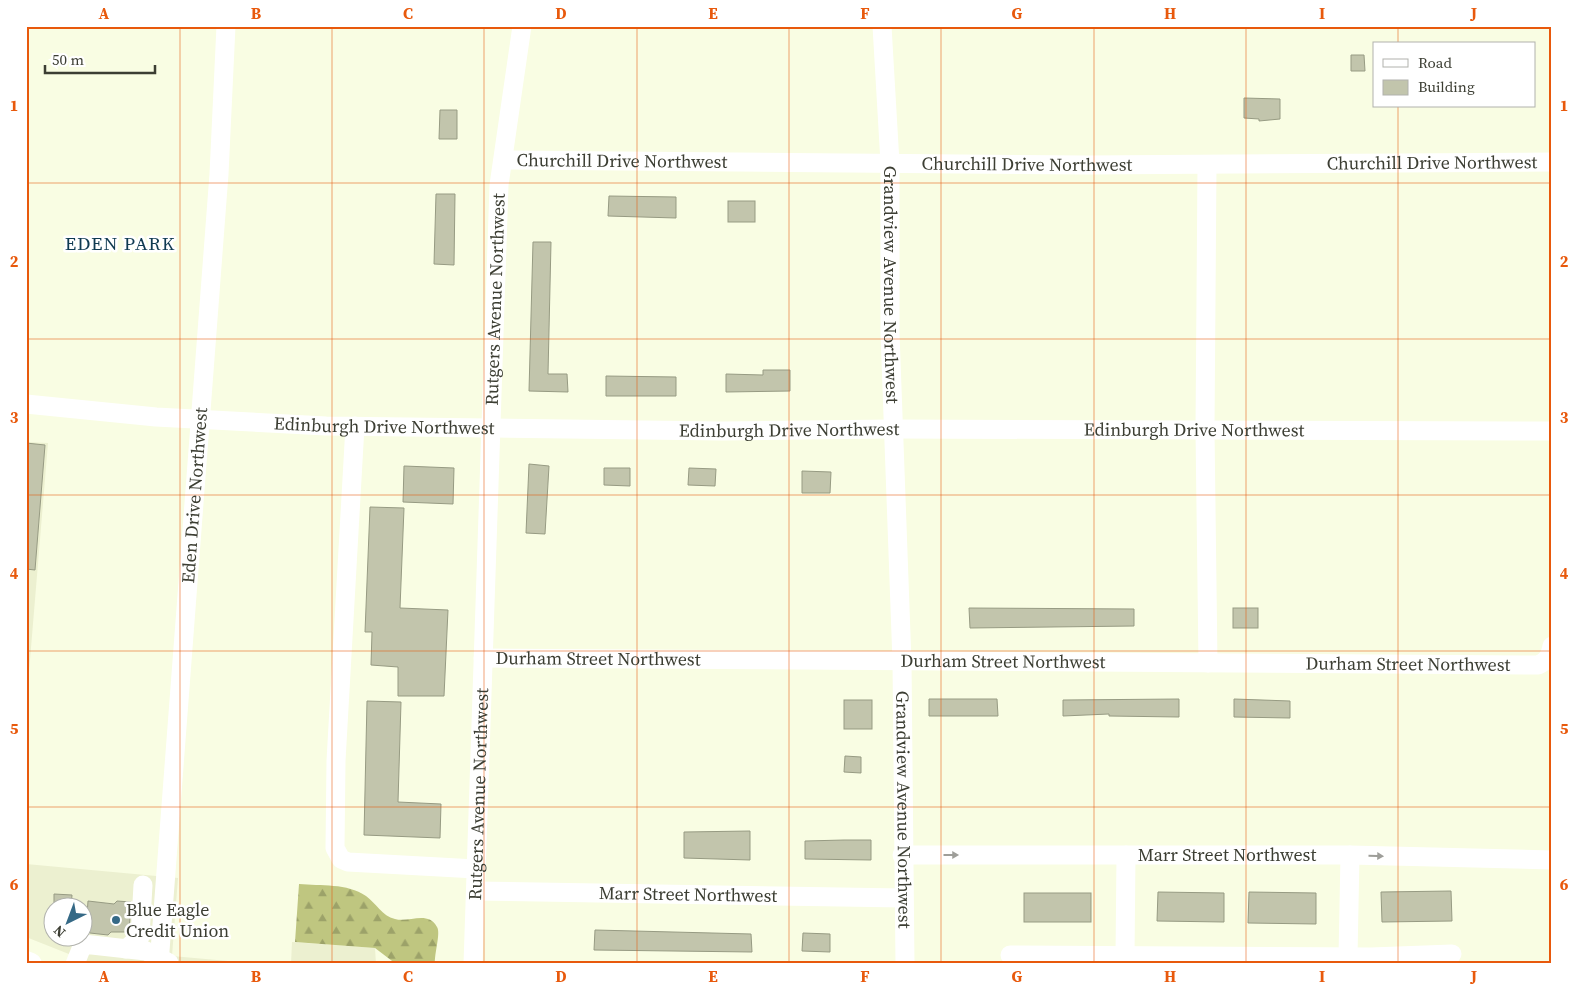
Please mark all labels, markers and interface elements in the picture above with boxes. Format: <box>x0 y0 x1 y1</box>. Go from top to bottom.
text: A <box>99 2 110 24</box>
text: B <box>251 2 262 24</box>
text: C <box>403 2 413 24</box>
text: D <box>555 2 567 24</box>
text: E <box>708 2 718 24</box>
text: F <box>860 2 870 24</box>
text: G <box>1012 2 1023 24</box>
text: H <box>1164 2 1176 24</box>
text: I <box>1319 2 1325 24</box>
text: J <box>1470 2 1477 24</box>
scale bar <box>45 42 155 74</box>
legend <box>1373 42 1536 108</box>
text: 50 m <box>52 49 84 70</box>
text: Road <box>1418 52 1452 73</box>
text: Building <box>1418 76 1475 97</box>
text: 1 <box>10 94 18 116</box>
text: 1 <box>1560 94 1568 116</box>
street label: Churchill Drive Northwest <box>517 147 728 174</box>
street label: Churchill Drive Northwest <box>1327 149 1538 175</box>
street label: Churchill Drive Northwest <box>922 151 1133 177</box>
street label: Grandview Avenue Northwest <box>878 166 906 404</box>
street label: Rutgers Avenue Northwest <box>479 193 511 406</box>
district label: EDEN PARK <box>65 230 175 256</box>
text: 2 <box>10 250 19 272</box>
text: 2 <box>1560 250 1569 272</box>
text: 3 <box>10 406 19 428</box>
street label: Eden Drive Northwest <box>175 406 213 584</box>
text: 3 <box>1560 406 1569 428</box>
street label: Edinburgh Drive Northwest <box>273 410 495 440</box>
street label: Edinburgh Drive Northwest <box>679 416 900 443</box>
street label: Edinburgh Drive Northwest <box>1084 417 1305 442</box>
text: 4 <box>10 562 19 584</box>
text: 4 <box>1560 562 1569 584</box>
street label: Durham Street Northwest <box>495 645 701 671</box>
street label: Durham Street Northwest <box>900 648 1106 674</box>
street label: Durham Street Northwest <box>1305 650 1511 677</box>
street label: Rutgers Avenue Northwest <box>462 687 494 901</box>
street label: Grandview Avenue Northwest <box>890 691 918 929</box>
text: 5 <box>10 717 19 739</box>
text: 5 <box>1560 717 1569 739</box>
street label: Marr Street Northwest <box>1138 842 1316 867</box>
one-way arrow <box>943 851 959 859</box>
one-way arrow <box>1368 852 1384 860</box>
text: 6 <box>10 873 19 895</box>
text: 6 <box>1560 873 1569 895</box>
street label: Marr Street Northwest <box>599 880 778 908</box>
place label: Blue Eagle Credit Union <box>126 897 229 943</box>
north arrow <box>42 898 92 948</box>
marker: Blue Eagle Credit Union <box>110 914 122 926</box>
text: N <box>49 921 70 943</box>
text: A <box>99 965 110 987</box>
text: B <box>251 965 262 987</box>
text: C <box>403 965 413 987</box>
text: D <box>555 965 567 987</box>
text: E <box>708 965 718 987</box>
text: F <box>860 965 870 987</box>
text: G <box>1012 965 1023 987</box>
text: H <box>1164 965 1176 987</box>
text: I <box>1319 965 1325 987</box>
text: J <box>1470 965 1477 987</box>

